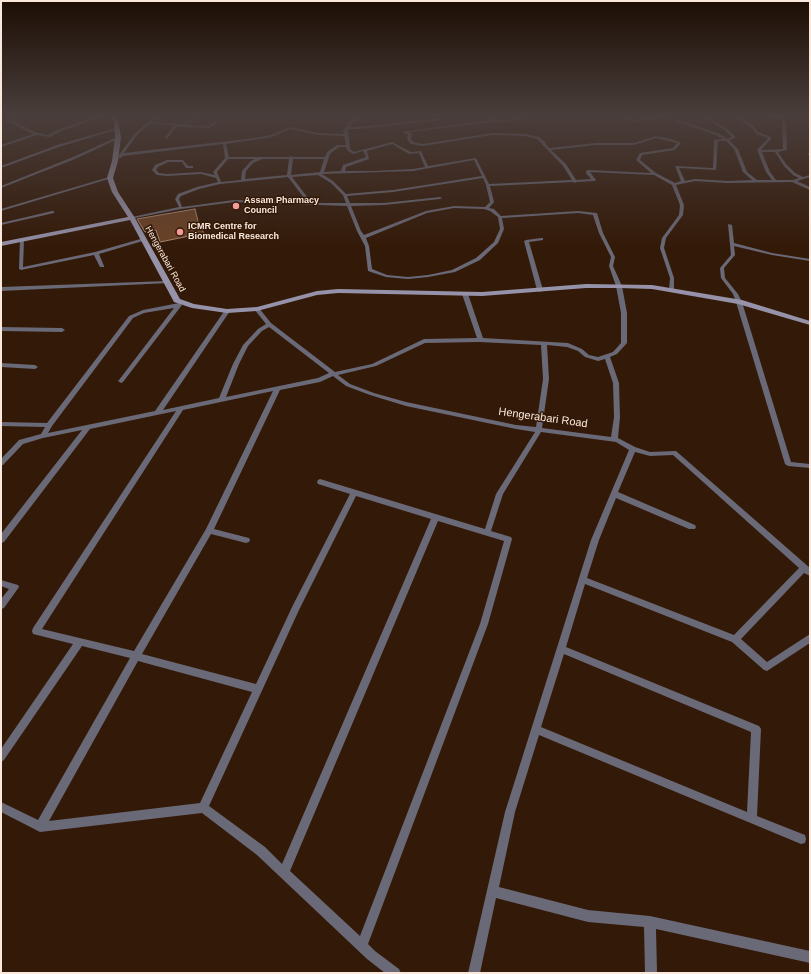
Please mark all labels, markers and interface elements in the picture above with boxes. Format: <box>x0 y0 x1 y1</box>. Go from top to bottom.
place label: Assam Pharmacy Council <box>244 196 319 217</box>
marker: Assam Pharmacy Council <box>231 201 241 211</box>
place label: ICMR Centre for Biomedical Research <box>188 222 279 243</box>
street label: Hengerabari Road <box>142 224 188 294</box>
marker: ICMR Centre for Biomedical Research <box>175 227 185 237</box>
street label: Hengerabari Road <box>498 405 588 431</box>

